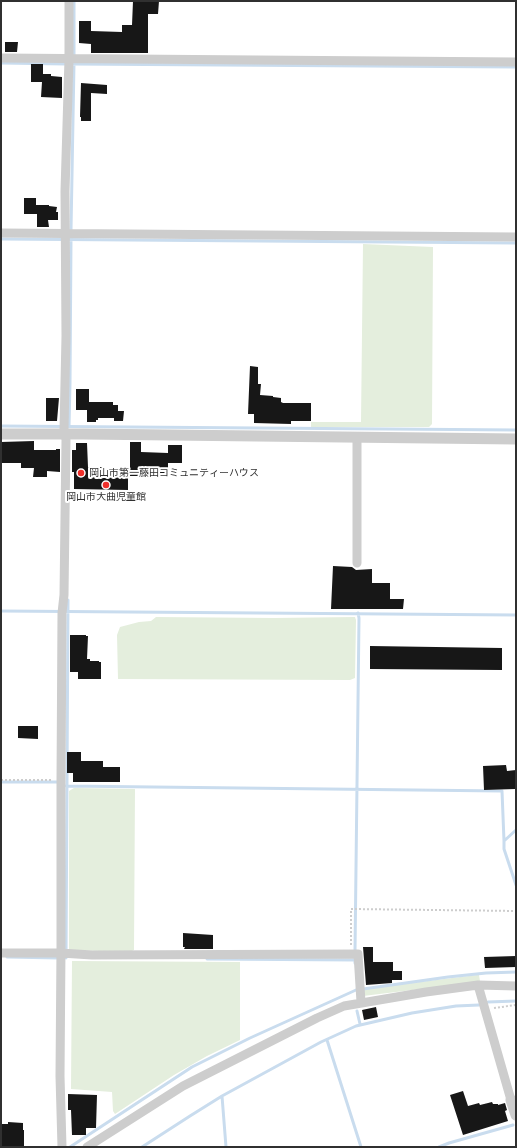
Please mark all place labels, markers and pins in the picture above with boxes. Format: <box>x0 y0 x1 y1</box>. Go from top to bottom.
place label: 岡山市第一藤田コミュニティーハウス <box>89 467 259 479</box>
marker: 岡山市第一藤田コミュニティーハウス <box>76 468 86 478</box>
marker: 岡山市大曲児童館 <box>101 480 111 490</box>
place label: 岡山市大曲児童館 <box>66 491 146 503</box>

